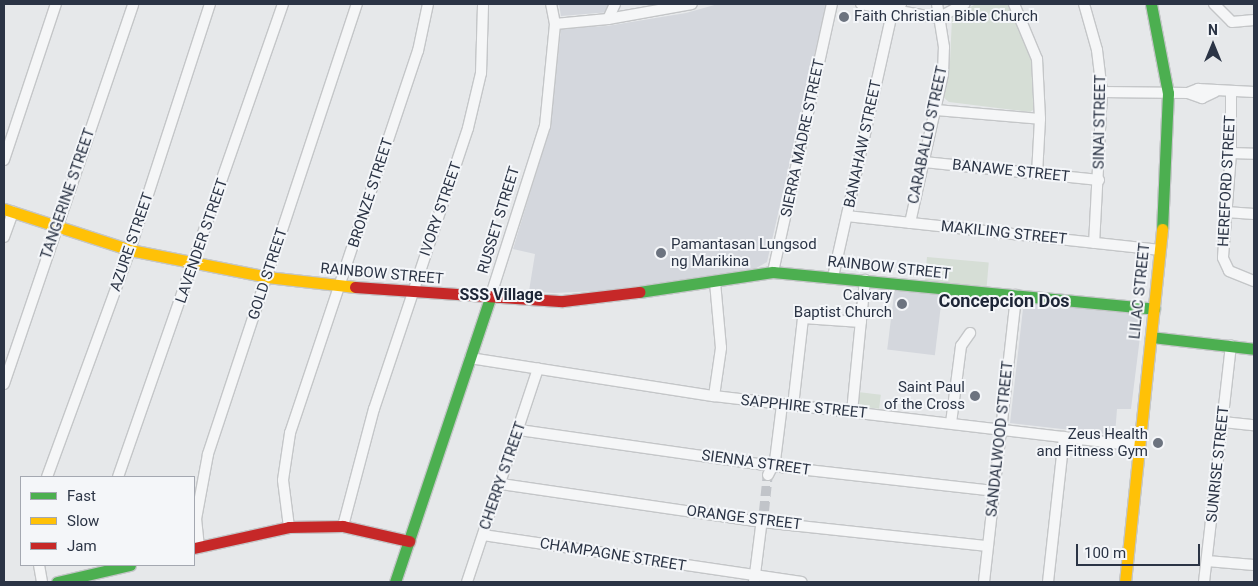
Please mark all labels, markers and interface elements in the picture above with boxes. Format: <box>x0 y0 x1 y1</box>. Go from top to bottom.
place label: Faith Christian Bible Church <box>854 8 1038 26</box>
marker: Faith Christian Bible Church <box>838 11 850 23</box>
north arrow <box>1188 20 1238 70</box>
text: N <box>1208 22 1218 38</box>
street label: SIERRA MADRE STREET <box>777 57 829 219</box>
street label: CARABALLO STREET <box>905 64 951 206</box>
street label: SINAI STREET <box>1090 75 1110 169</box>
street label: BANAHAW STREET <box>841 78 885 210</box>
street label: HEREFORD STREET <box>1215 115 1239 247</box>
street label: TANGERINE STREET <box>37 126 99 262</box>
street label: BRONZE STREET <box>345 136 397 250</box>
street label: BANAWE STREET <box>951 156 1071 186</box>
street label: IVORY STREET <box>416 159 466 259</box>
street label: RUSSET STREET <box>474 164 524 276</box>
street label: LAVENDER STREET <box>172 176 232 306</box>
street label: AZURE STREET <box>107 190 157 294</box>
street label: MAKILING STREET <box>940 217 1068 249</box>
street label: GOLD STREET <box>245 226 291 322</box>
place label: Pamantasan Lungsod ng Marikina <box>671 235 817 270</box>
street label: LILAC STREET <box>1126 242 1154 340</box>
marker: Pamantasan Lungsod ng Marikina <box>655 247 667 259</box>
street label: RAINBOW STREET <box>827 253 951 283</box>
street label: RAINBOW STREET <box>320 260 444 288</box>
district label: SSS Village <box>459 285 543 305</box>
place label: Calvary Baptist Church <box>794 286 892 321</box>
district label: Concepcion Dos <box>938 290 1070 312</box>
marker: Calvary Baptist Church <box>896 298 908 310</box>
street label: SANDALWOOD STREET <box>983 360 1017 518</box>
place label: Saint Paul of the Cross <box>884 378 965 413</box>
marker: Saint Paul of the Cross <box>969 390 981 402</box>
street label: SAPPHIRE STREET <box>740 391 868 423</box>
street label: SUNRISE STREET <box>1203 405 1233 523</box>
street label: CHERRY STREET <box>476 420 530 532</box>
place label: Zeus Health and Fitness Gym <box>1037 425 1148 460</box>
marker: Zeus Health and Fitness Gym <box>1152 437 1164 449</box>
street label: SIENNA STREET <box>700 446 812 480</box>
legend <box>20 476 195 566</box>
text: Fast <box>67 487 96 505</box>
street label: ORANGE STREET <box>685 502 803 534</box>
text: Slow <box>67 512 99 530</box>
scale bar <box>1078 534 1202 566</box>
street label: CHAMPAGNE STREET <box>538 535 688 575</box>
text: Jam <box>67 537 97 555</box>
text: 100 m <box>1084 544 1126 562</box>

